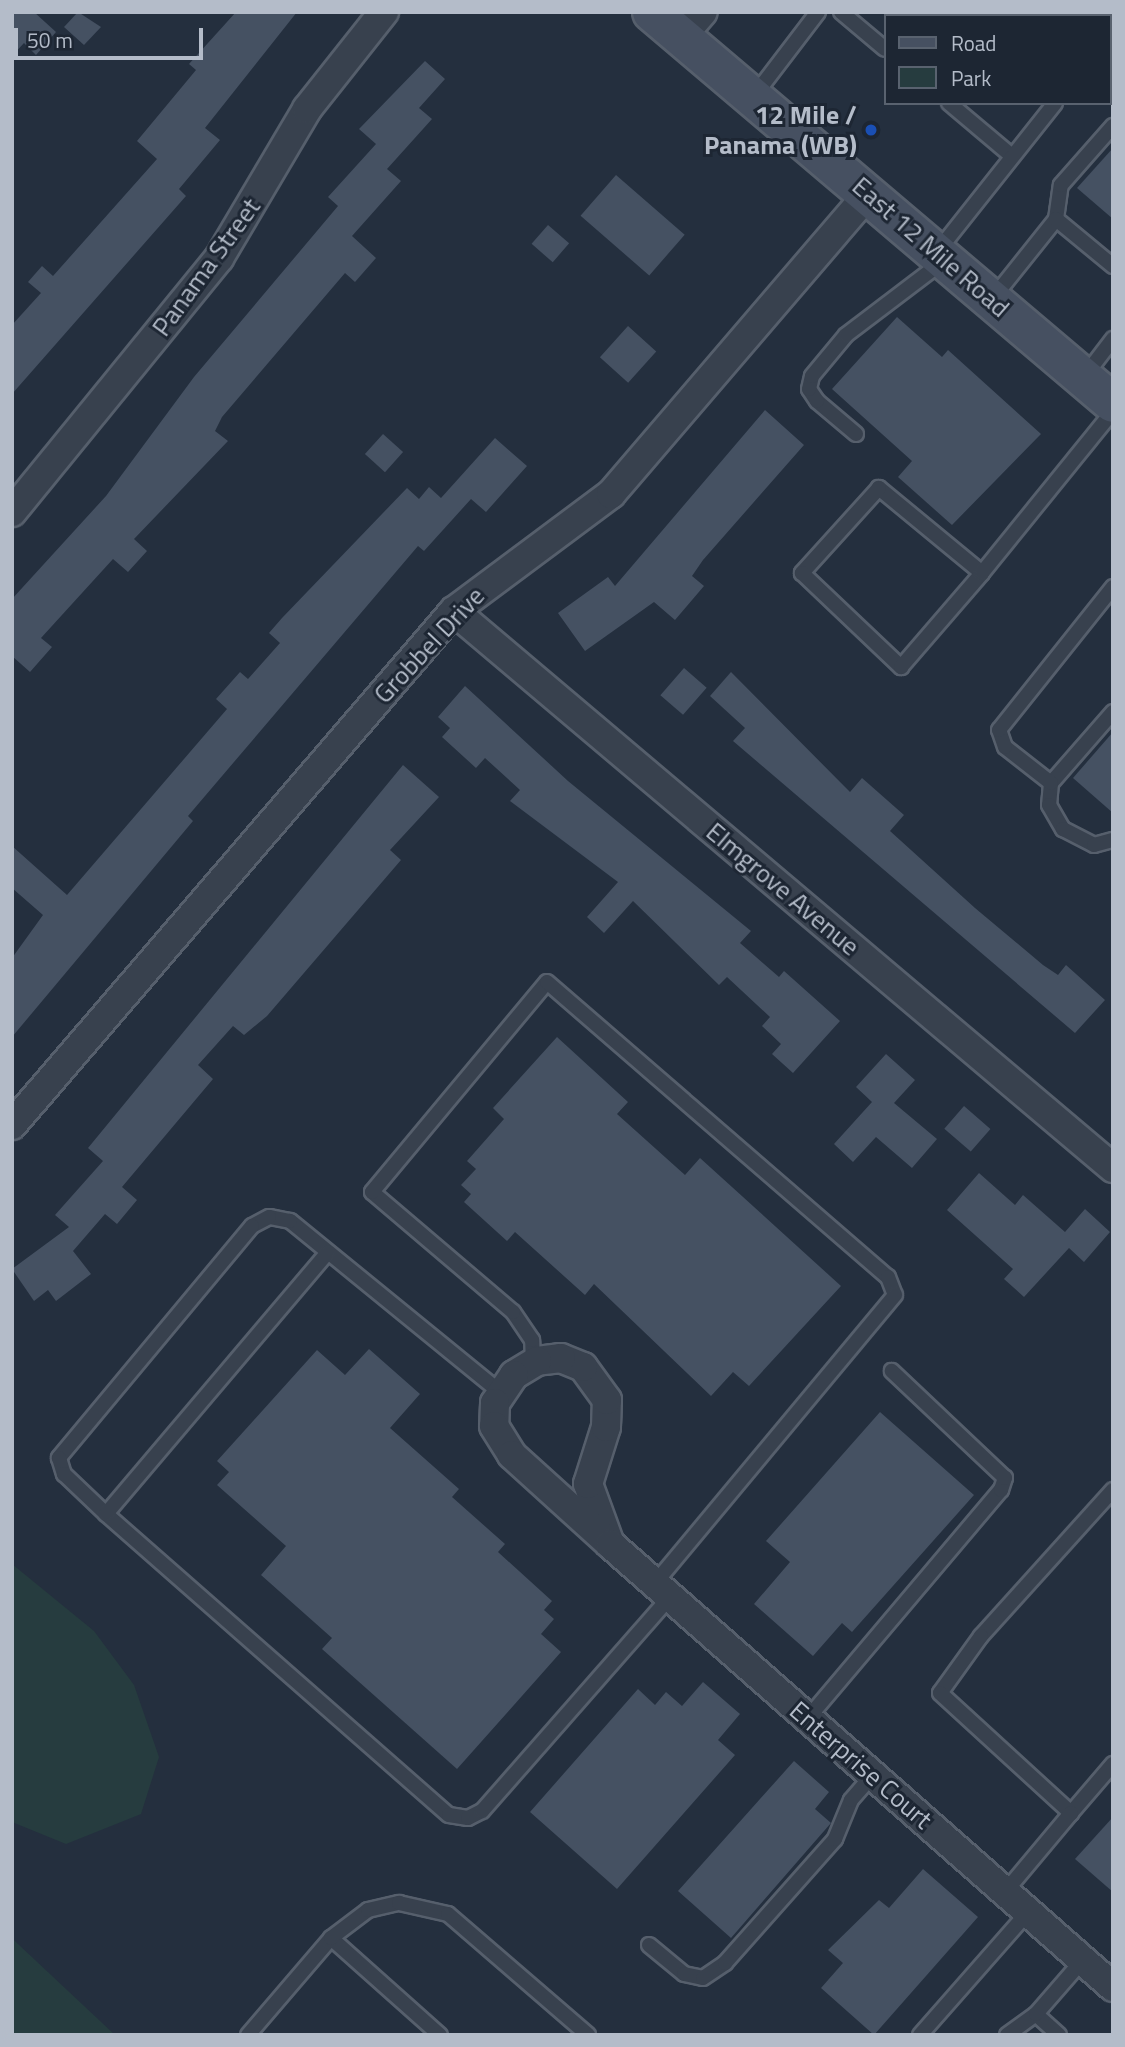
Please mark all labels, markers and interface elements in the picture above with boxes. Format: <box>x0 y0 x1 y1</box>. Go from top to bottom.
scale bar <box>18 14 206 58</box>
legend <box>884 14 1111 105</box>
text: 50 m <box>27 24 73 56</box>
text: Road <box>951 27 996 59</box>
text: Park <box>951 62 991 94</box>
place label: 12 Mile / Panama (WB) <box>704 99 857 160</box>
marker: 12 Mile / Panama (WB) <box>863 122 879 138</box>
street label: East 12 Mile Road <box>846 170 1016 324</box>
street label: Panama Street <box>146 192 266 342</box>
street label: Grobbel Drive <box>367 580 491 710</box>
street label: Elmgrove Avenue <box>700 816 866 962</box>
street label: Enterprise Court <box>783 1695 939 1835</box>

